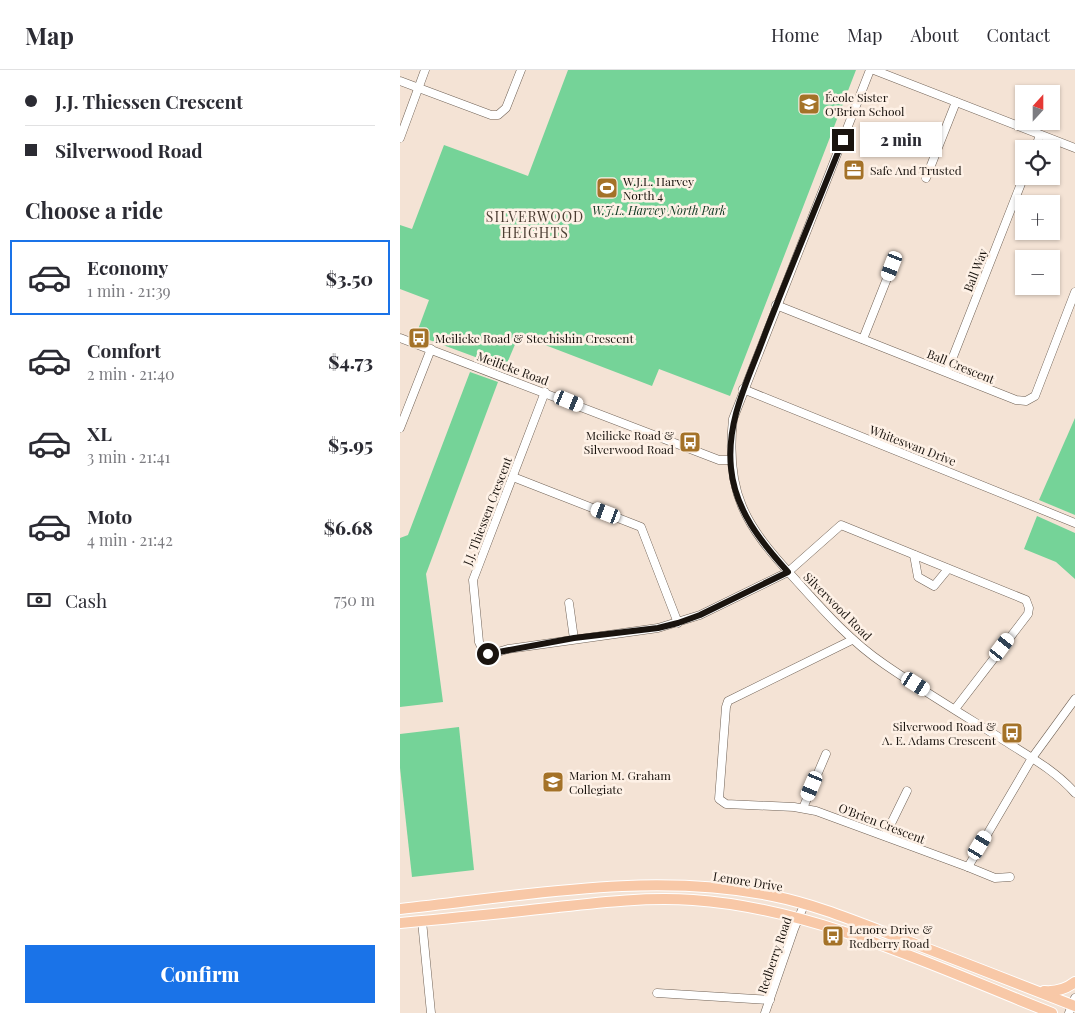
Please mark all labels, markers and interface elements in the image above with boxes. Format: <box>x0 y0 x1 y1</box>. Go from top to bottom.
text: Map <box>25 19 74 51</box>
text: Home <box>771 23 819 47</box>
text: Map <box>847 23 882 47</box>
text: About <box>910 23 959 47</box>
text: Contact <box>987 23 1050 47</box>
north arrow <box>1015 85 1060 130</box>
map controls <box>1015 85 1060 295</box>
text: J.J. Thiessen Crescent <box>55 88 243 114</box>
place label: École Sister O'Brien School <box>825 89 905 119</box>
school or university icon: École Sister O'Brien School <box>797 92 821 116</box>
callout: 2 min <box>860 122 943 158</box>
route end <box>832 129 854 151</box>
text: 2 min <box>880 129 922 150</box>
text: Silverwood Road <box>55 137 203 163</box>
button: locate <box>1015 140 1060 185</box>
office icon: Safe And Trusted <box>842 158 866 182</box>
place label: Safe And Trusted <box>870 162 962 178</box>
place label: W.J.L. Harvey North 4 <box>622 173 694 203</box>
sports icon: W.J.L. Harvey North 4 <box>595 176 619 200</box>
text: Choose a ride <box>25 195 163 225</box>
button: + <box>1015 195 1060 240</box>
park label: W.J.L. Harvey North Park <box>592 202 726 218</box>
district label: SILVERWOOD HEIGHTS <box>486 207 584 242</box>
street label: Ball Way <box>959 246 991 294</box>
car <box>879 249 904 283</box>
button: − <box>1015 250 1060 295</box>
text: Economy <box>87 254 168 280</box>
icon: car <box>27 255 72 300</box>
text: $3.50 <box>326 265 373 291</box>
text: 1 min · 21:39 <box>87 280 171 301</box>
bus stop icon: Meilicke Road & Stechishin Crescent <box>407 326 431 350</box>
place label: Meilicke Road & Stechishin Crescent <box>435 330 634 346</box>
text: Comfort <box>87 337 161 363</box>
icon: car <box>27 338 72 383</box>
street label: Ball Crescent <box>925 345 998 387</box>
text: $4.73 <box>328 348 373 374</box>
street label: Meilicke Road <box>475 348 551 388</box>
text: 2 min · 21:40 <box>87 363 175 384</box>
car <box>552 388 585 414</box>
text: XL <box>87 420 112 446</box>
icon: car <box>27 421 72 466</box>
street label: Whiteswan Drive <box>866 421 959 469</box>
place label: Meilicke Road & Silverwood Road <box>584 427 674 457</box>
bus stop icon: Meilicke Road & Silverwood Road <box>678 430 702 454</box>
text: $5.95 <box>328 431 373 457</box>
text: 3 min · 21:41 <box>87 446 171 467</box>
street label: J.J. Thiessen Crescent <box>459 454 515 569</box>
car <box>589 501 622 525</box>
text: Moto <box>87 503 132 529</box>
icon: car <box>27 504 72 549</box>
text: $6.68 <box>324 514 373 540</box>
text: 4 min · 21:42 <box>87 529 173 550</box>
street label: Silverwood Road <box>800 568 876 644</box>
icon: cash <box>25 586 53 614</box>
text: Cash <box>65 587 107 613</box>
text: 750 m <box>334 589 375 610</box>
car <box>986 631 1017 663</box>
route start <box>477 643 499 665</box>
car <box>899 670 932 698</box>
place label: Silverwood Road & A. E. Adams Crescent <box>881 718 997 748</box>
bus stop icon: Silverwood Road & A. E. Adams Crescent <box>1000 721 1024 745</box>
place label: Marion M. Graham Collegiate <box>569 767 671 797</box>
car <box>799 769 824 803</box>
school or university icon: Marion M. Graham Collegiate <box>541 770 565 794</box>
street label: O'Brien Crescent <box>836 799 928 847</box>
car <box>965 828 994 862</box>
street label: Lenore Drive <box>712 868 784 894</box>
street label: Redberry Road <box>753 914 795 996</box>
place label: Lenore Drive & Redberry Road <box>849 921 932 951</box>
bus stop icon: Lenore Drive & Redberry Road <box>821 924 845 948</box>
button: Confirm <box>25 945 375 1003</box>

